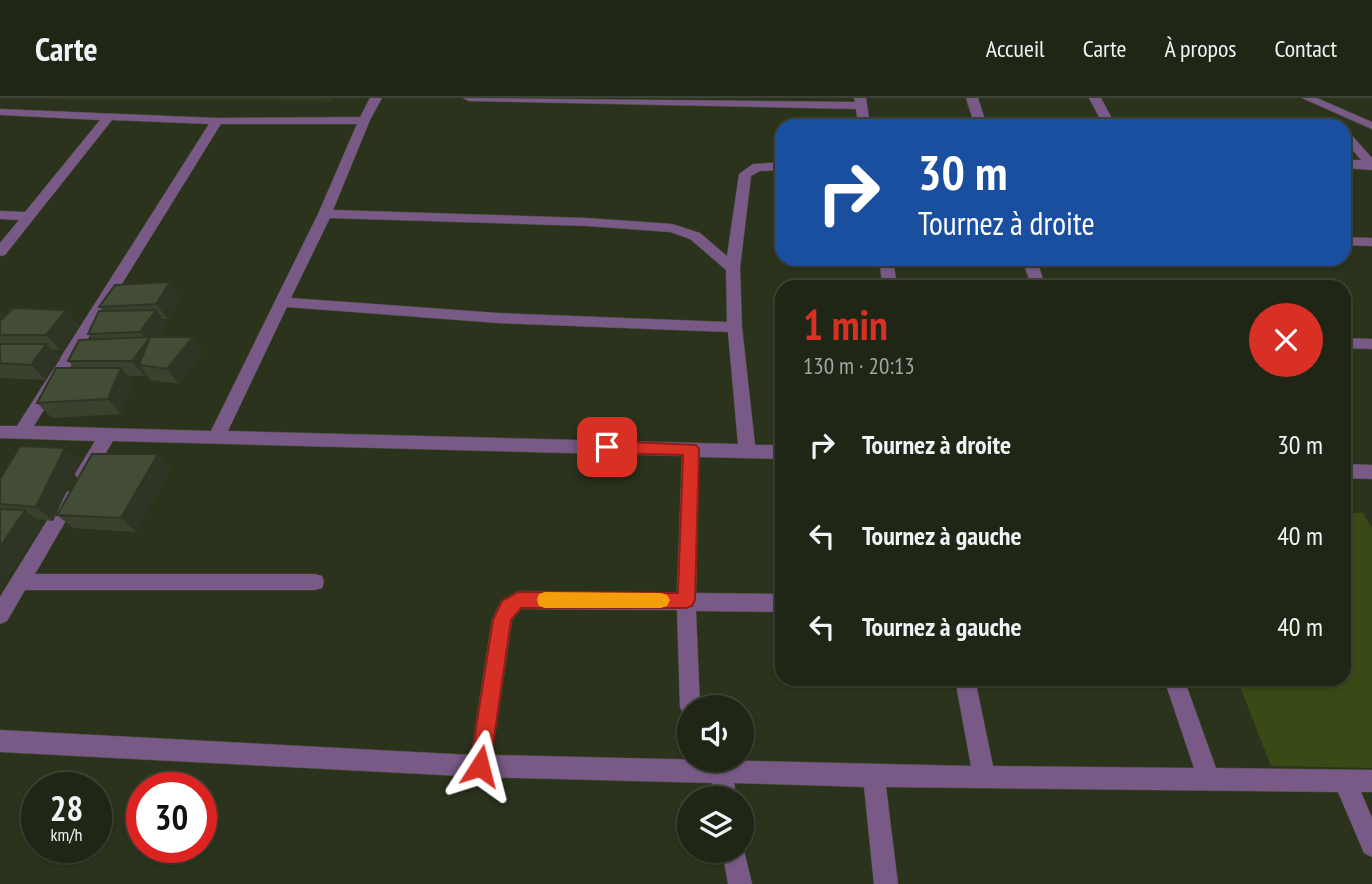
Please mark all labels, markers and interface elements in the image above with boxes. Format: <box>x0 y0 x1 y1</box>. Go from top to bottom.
text: Carte <box>35 27 98 70</box>
text: Accueil <box>986 33 1045 64</box>
text: Carte <box>1083 33 1126 64</box>
text: À propos <box>1164 33 1236 64</box>
text: Contact <box>1274 33 1337 64</box>
text: 30 m <box>918 140 1007 204</box>
icon: right <box>803 147 894 238</box>
text: Tournez à droite <box>918 202 1095 244</box>
text: 1 min <box>803 297 888 352</box>
button: close <box>1249 303 1323 377</box>
text: 130 m · 20:13 <box>803 351 915 380</box>
pin <box>577 417 637 477</box>
icon: right <box>803 426 841 464</box>
icon: arrive <box>588 428 626 466</box>
text: Tournez à droite <box>862 428 1011 461</box>
text: 30 m <box>1277 428 1323 461</box>
icon: left <box>803 517 841 555</box>
text: Tournez à gauche <box>862 519 1022 552</box>
text: 40 m <box>1277 519 1323 552</box>
icon: left <box>803 608 841 646</box>
text: Tournez à gauche <box>862 610 1022 643</box>
text: 40 m <box>1277 610 1323 643</box>
map controls <box>677 695 754 863</box>
button: sound <box>677 695 754 772</box>
position arrow <box>443 729 517 803</box>
speed limit sign: 30 <box>126 772 217 863</box>
text: 28 <box>50 785 83 831</box>
button: layers <box>677 786 754 863</box>
text: km/h <box>51 823 82 846</box>

